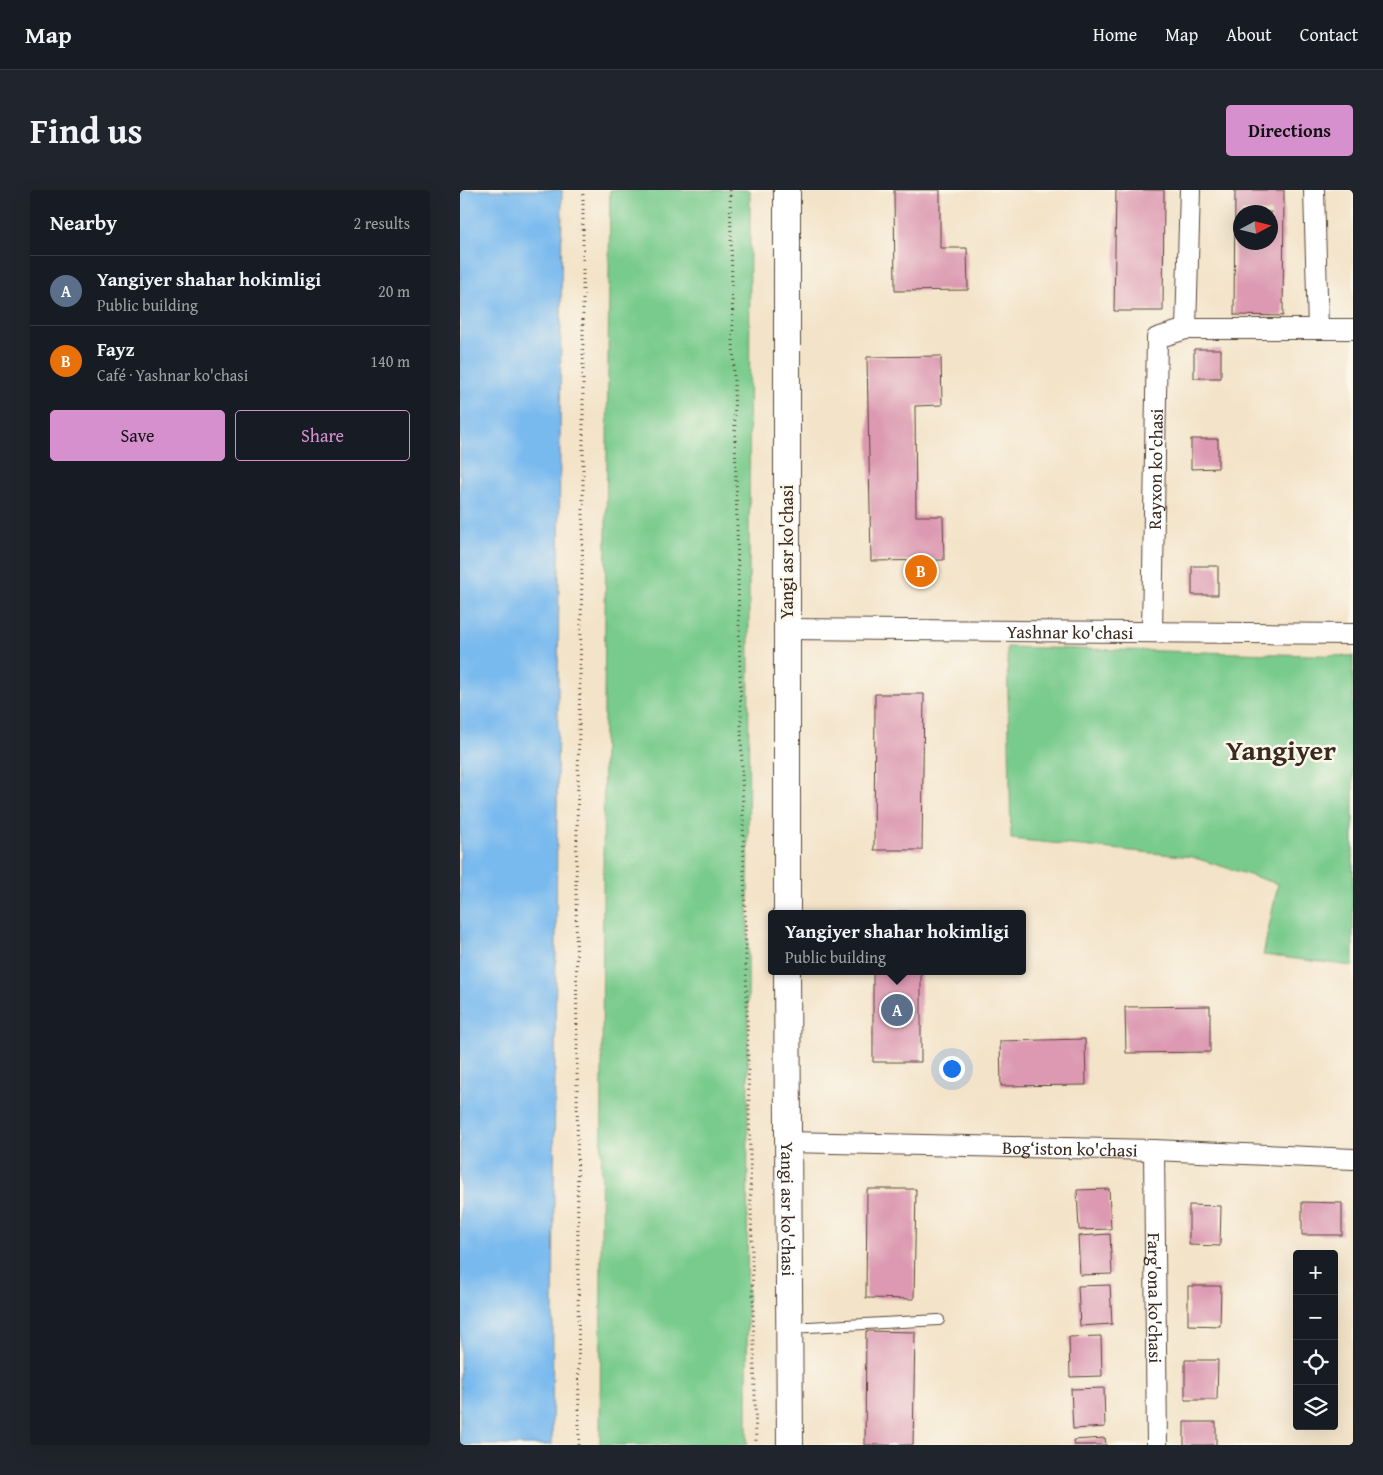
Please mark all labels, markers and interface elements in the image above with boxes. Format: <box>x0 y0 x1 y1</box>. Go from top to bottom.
text: Map <box>25 17 72 52</box>
text: Home <box>1093 21 1137 48</box>
text: Map <box>1165 21 1198 48</box>
text: About <box>1226 21 1272 48</box>
text: Contact <box>1300 21 1358 48</box>
text: Find us <box>30 105 143 156</box>
button: Directions <box>1226 105 1353 156</box>
north arrow <box>1233 205 1278 250</box>
text: Nearby <box>50 207 117 238</box>
text: 2 results <box>353 211 410 235</box>
text: Yangiyer shahar hokimligi <box>97 265 321 293</box>
text: A <box>61 279 71 303</box>
text: 20 m <box>378 279 410 303</box>
text: Public building <box>97 293 198 317</box>
text: Fayz <box>97 335 135 363</box>
text: B <box>61 349 71 373</box>
text: 140 m <box>370 349 410 373</box>
text: Café · Yashnar ko'chasi <box>97 363 248 387</box>
street label: Rayxon ko'chasi <box>1140 408 1169 530</box>
button: Save <box>50 410 225 461</box>
button: Share <box>235 410 410 461</box>
street label: Yangi asr ko'chasi <box>773 485 800 619</box>
pin: B <box>905 552 937 590</box>
street label: Yashnar ko'chasi <box>1007 617 1133 646</box>
district label: Yangiyer <box>1226 729 1336 770</box>
popup <box>768 910 1026 975</box>
text: Yangiyer shahar hokimligi <box>785 917 1009 945</box>
text: Public building <box>785 945 886 969</box>
pin: A <box>881 991 913 1029</box>
your location <box>939 1056 965 1082</box>
street label: Bog‘iston ko'chasi <box>1002 1133 1138 1163</box>
street label: Yangi asr ko'chasi <box>775 1142 802 1276</box>
street label: Farg'ona ko'chasi <box>1141 1233 1170 1363</box>
map controls <box>1293 1250 1338 1430</box>
button: + <box>1293 1250 1338 1295</box>
button: − <box>1293 1295 1338 1340</box>
button: locate <box>1293 1340 1338 1385</box>
button: layers <box>1293 1385 1338 1430</box>

